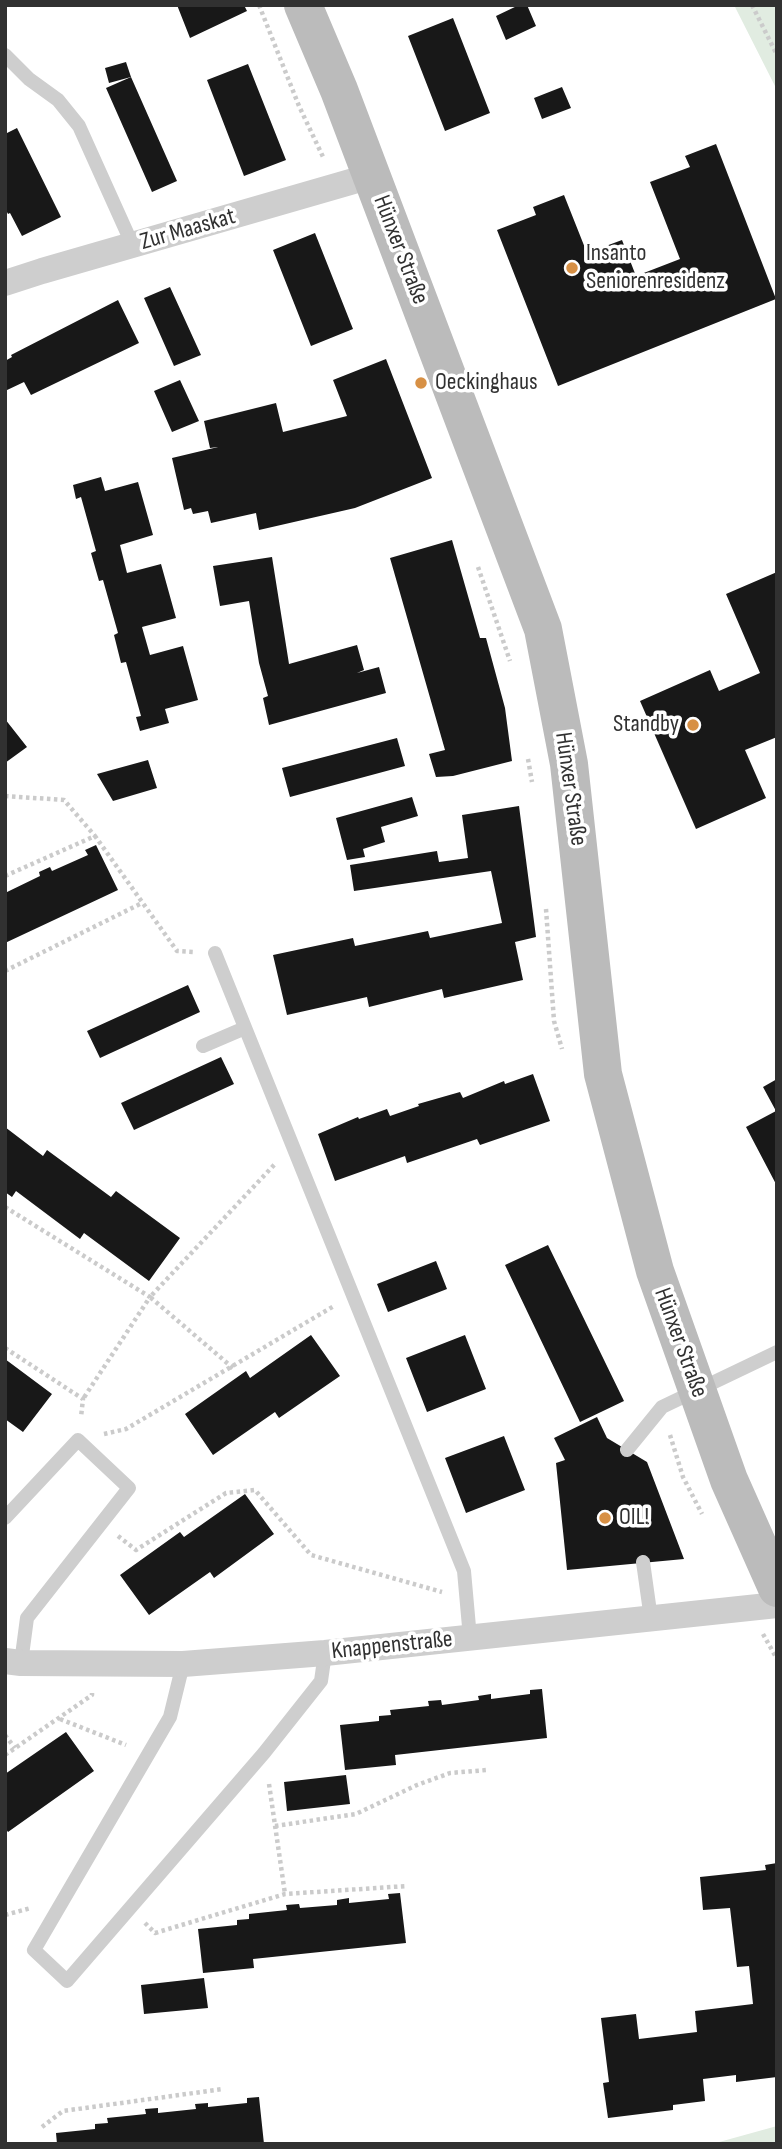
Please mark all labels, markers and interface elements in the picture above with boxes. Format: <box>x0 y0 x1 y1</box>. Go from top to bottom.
street label: Hünxer Straße <box>366 191 434 309</box>
street label: Zur Maaskat <box>137 203 239 257</box>
place label: Insanto Seniorenresidenz <box>586 240 725 296</box>
marker: Insanto Seniorenresidenz <box>564 260 580 276</box>
place label: Oeckinghaus <box>435 369 538 397</box>
marker: Oeckinghaus <box>413 375 429 391</box>
place label: Standby <box>613 711 679 739</box>
marker: Standby <box>685 717 701 733</box>
street label: Hünxer Straße <box>548 730 592 848</box>
street label: Hünxer Straße <box>647 1284 713 1402</box>
place label: OIL! <box>619 1504 649 1532</box>
marker: OIL! <box>597 1510 613 1526</box>
street label: Knappenstraße <box>330 1625 454 1667</box>

